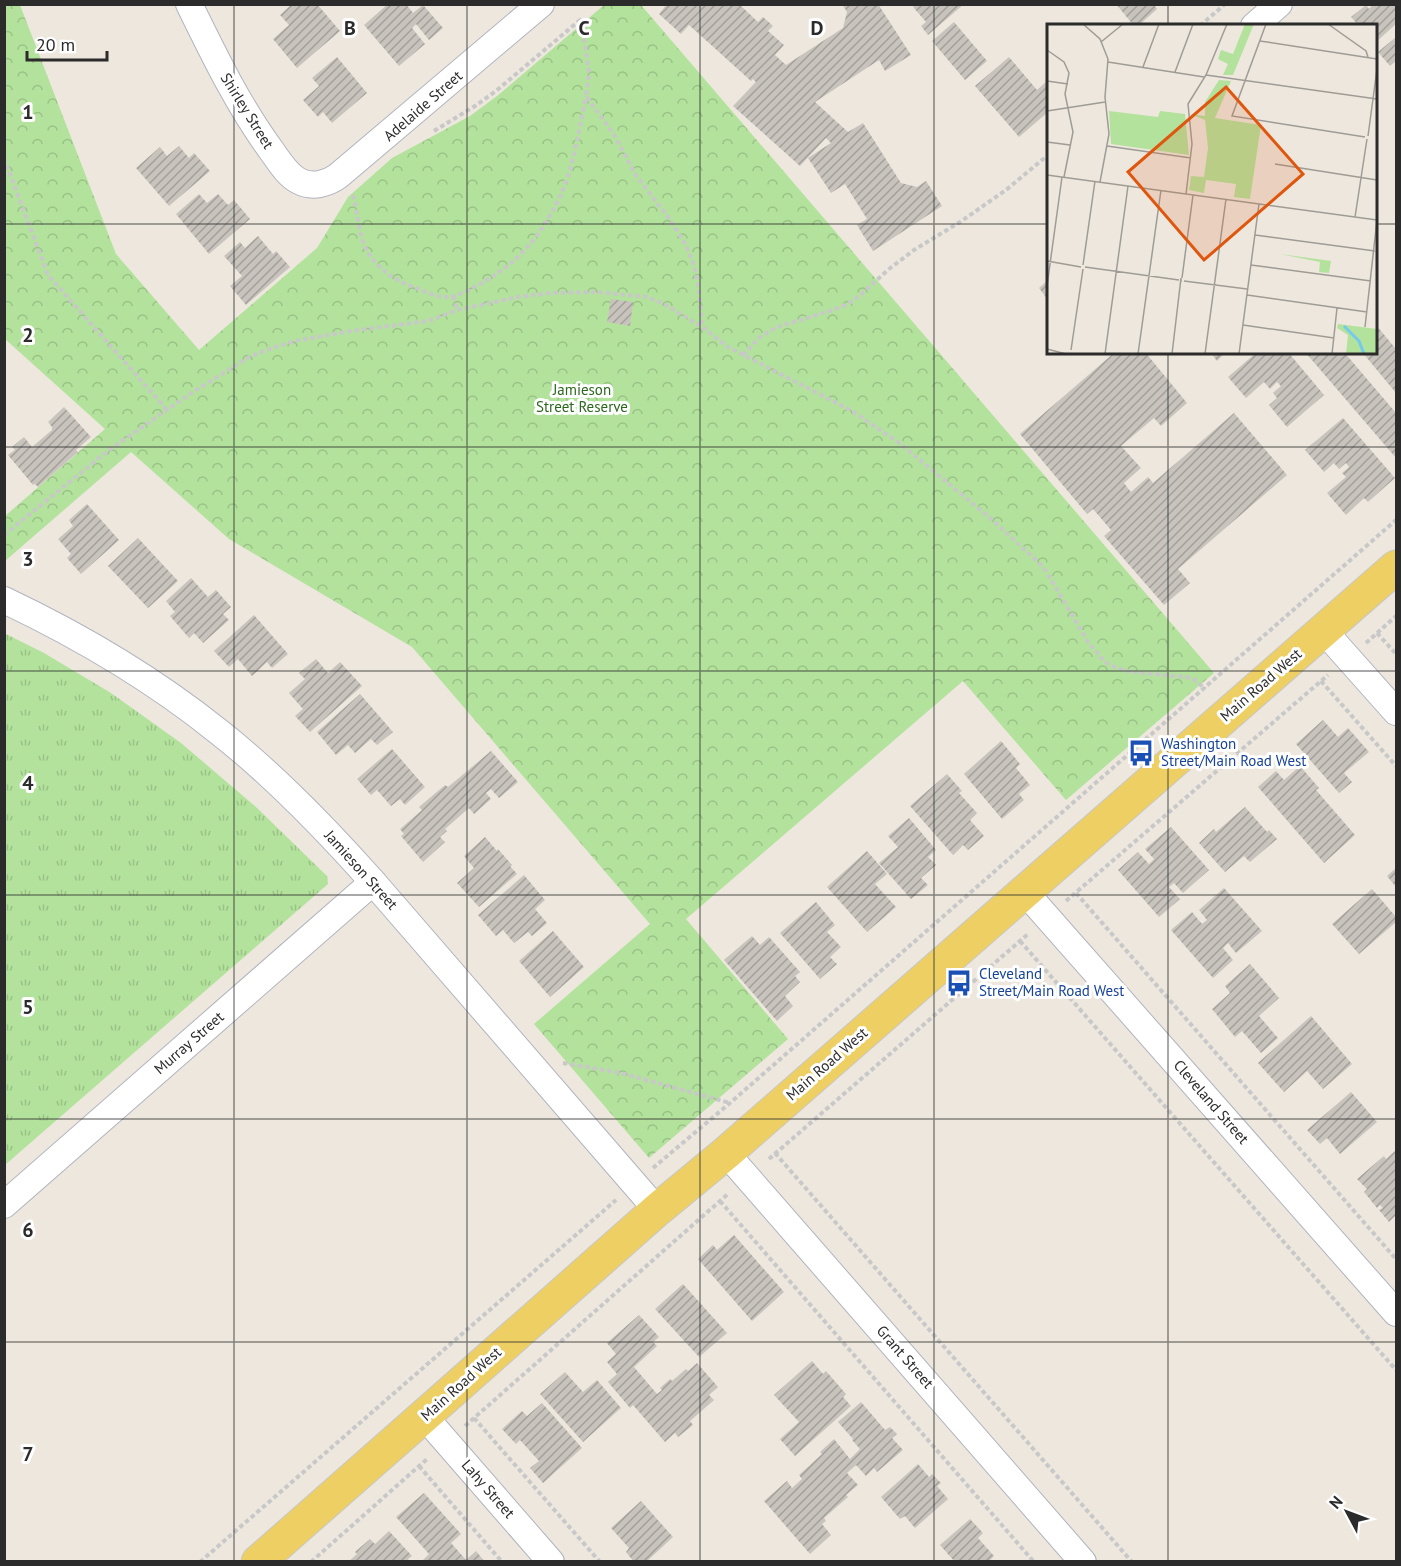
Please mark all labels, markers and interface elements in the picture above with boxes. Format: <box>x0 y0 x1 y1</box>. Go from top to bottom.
text: B <box>344 15 356 41</box>
text: C <box>578 15 590 41</box>
text: D <box>811 15 824 41</box>
scale bar <box>27 24 106 62</box>
inset map <box>1047 24 1377 354</box>
text: 20 m <box>36 33 75 56</box>
street label: Adelaide Street <box>379 66 466 145</box>
street label: Shirley Street <box>217 69 278 152</box>
text: 1 <box>22 99 34 125</box>
text: 2 <box>22 322 34 348</box>
park label: Jamieson Street Reserve <box>536 380 628 416</box>
text: 3 <box>22 546 34 572</box>
street label: Main Road West <box>1216 644 1305 725</box>
place label: Washington Street/Main Road West <box>1161 734 1306 770</box>
bus stop icon: Washington Street/Main Road West <box>1126 738 1156 768</box>
text: 4 <box>22 770 34 796</box>
street label: Jamieson Street <box>320 825 402 913</box>
place label: Cleveland Street/Main Road West <box>979 964 1124 1000</box>
bus stop icon: Cleveland Street/Main Road West <box>944 968 974 998</box>
text: 5 <box>22 994 34 1020</box>
street label: Murray Street <box>150 1007 227 1078</box>
street label: Main Road West <box>782 1023 871 1104</box>
street label: Cleveland Street <box>1170 1056 1253 1148</box>
text: 6 <box>22 1217 34 1243</box>
street label: Grant Street <box>873 1321 938 1392</box>
street label: Main Road West <box>416 1343 505 1425</box>
text: 7 <box>22 1441 34 1467</box>
street label: Lahy Street <box>458 1455 519 1522</box>
north arrow <box>1317 1482 1377 1542</box>
text: N <box>1325 1492 1347 1513</box>

